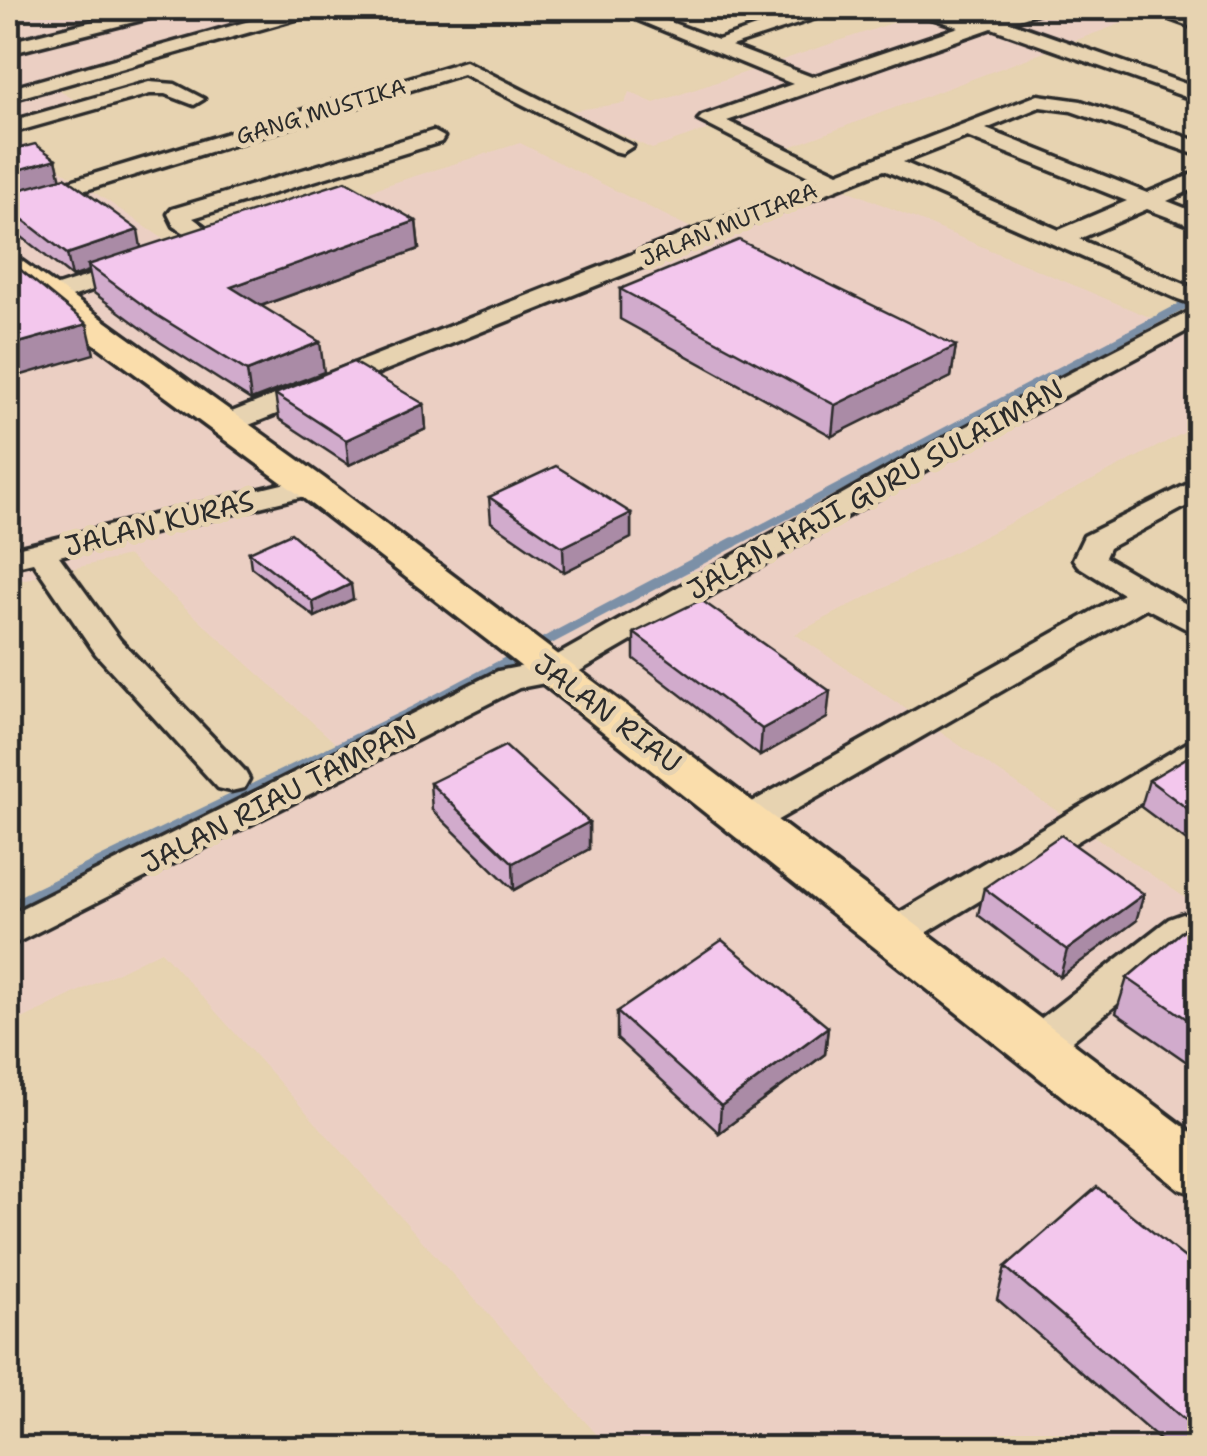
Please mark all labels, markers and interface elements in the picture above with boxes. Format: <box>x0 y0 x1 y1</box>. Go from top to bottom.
street label: GANG MUSTIKA <box>233 72 410 151</box>
street label: JALAN MUTIARA <box>637 176 822 273</box>
street label: JALAN HAJI GURU SULAIMAN <box>680 369 1070 609</box>
street label: JALAN KURAS <box>60 481 258 565</box>
street label: JALAN RIAU <box>526 645 690 781</box>
street label: JALAN RIAU TAMPAN <box>135 710 423 882</box>

